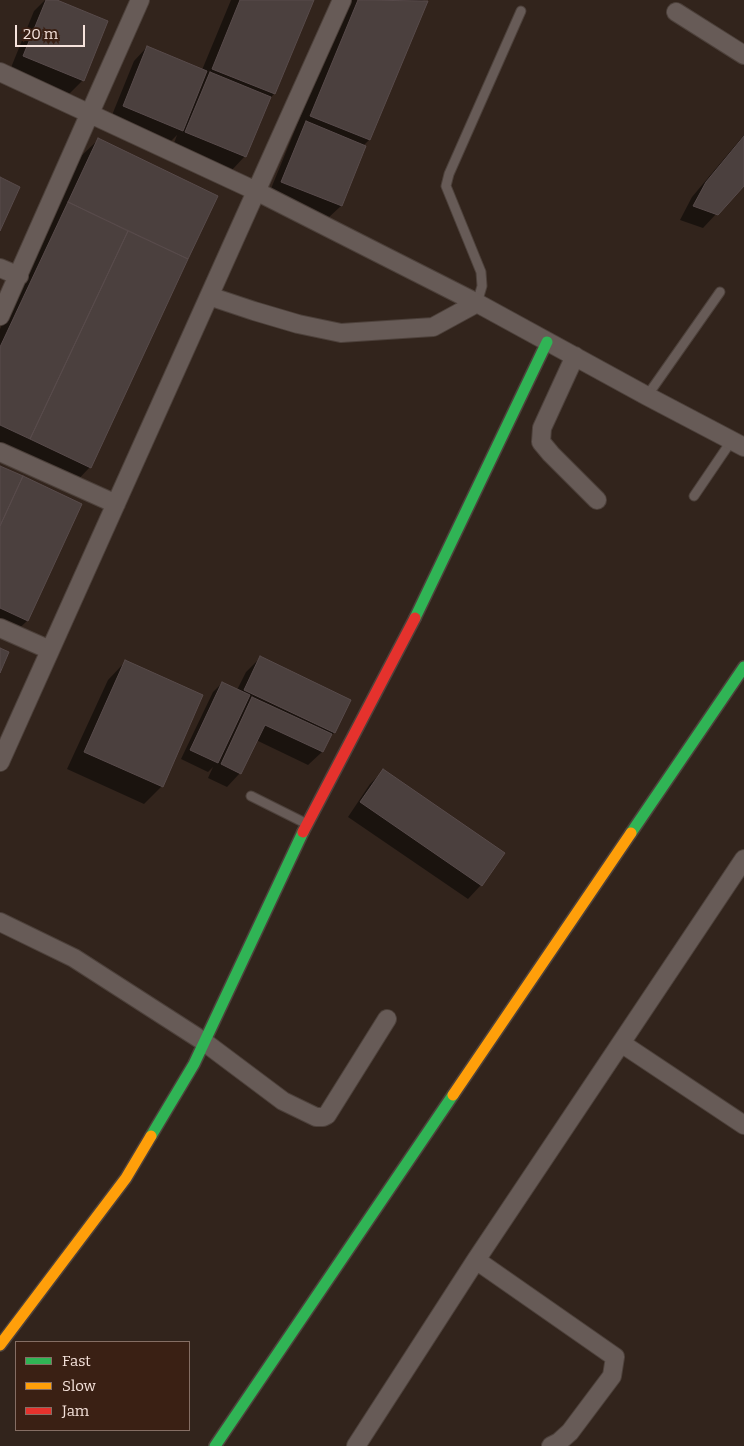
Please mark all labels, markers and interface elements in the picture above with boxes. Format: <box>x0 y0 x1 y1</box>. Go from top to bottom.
scale bar <box>18 15 88 47</box>
text: 20 m <box>23 25 58 43</box>
legend <box>15 1341 190 1431</box>
text: Fast <box>62 1352 91 1370</box>
text: Slow <box>62 1377 96 1395</box>
text: Jam <box>62 1402 89 1420</box>

